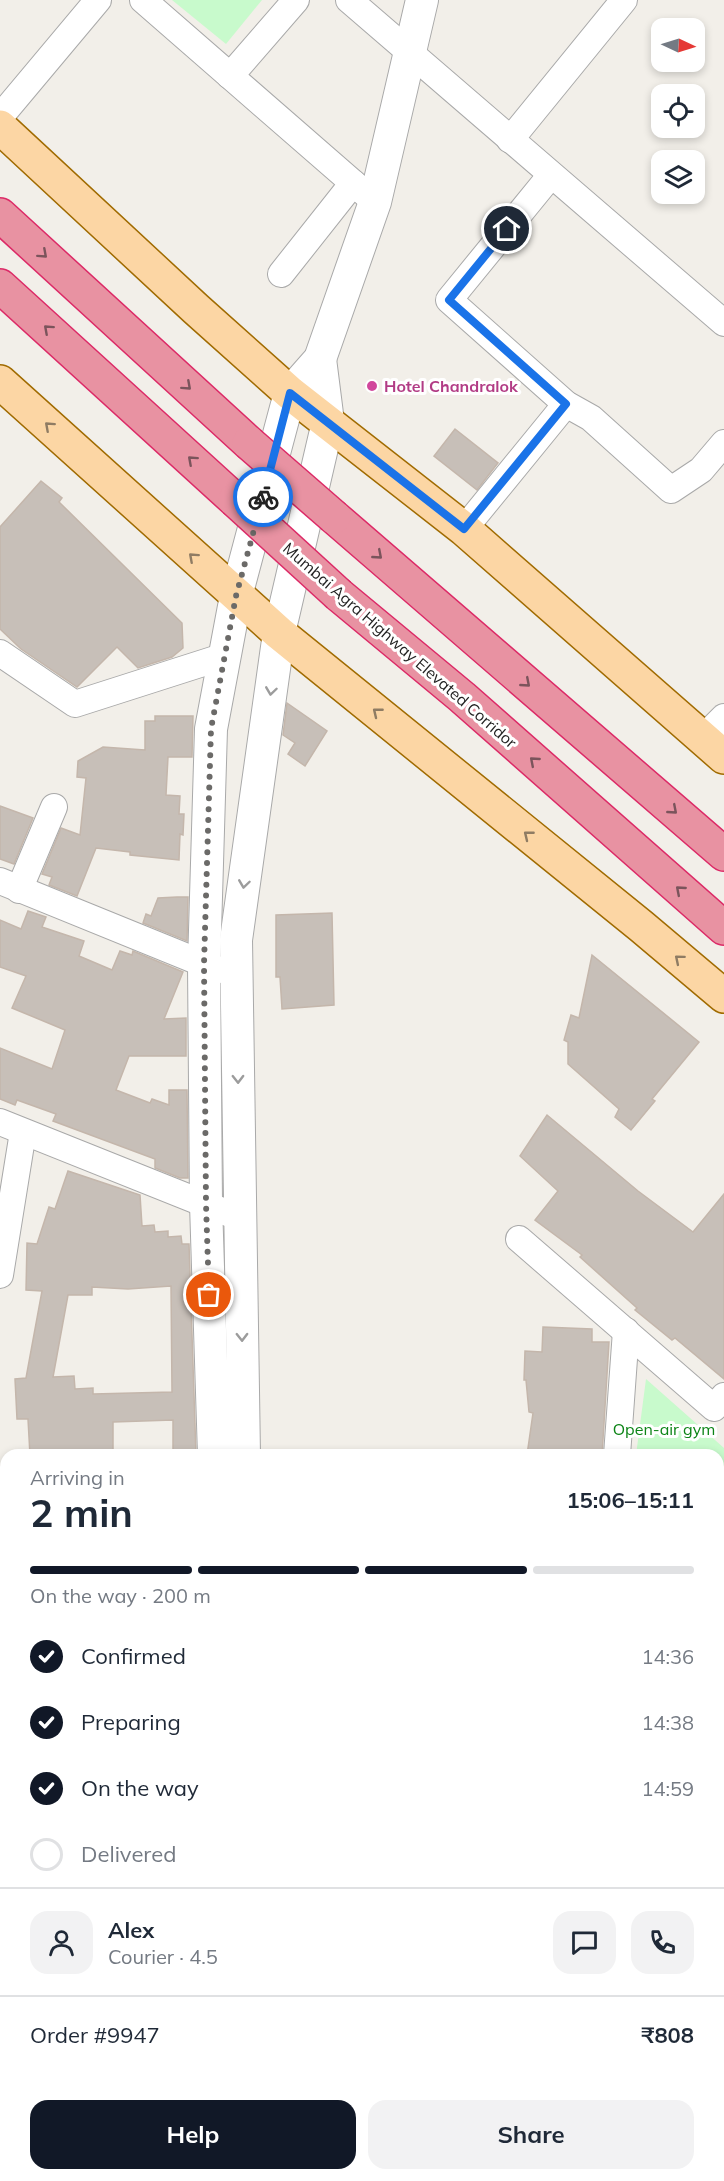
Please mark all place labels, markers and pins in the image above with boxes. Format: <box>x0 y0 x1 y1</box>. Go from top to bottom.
pin <box>481 203 532 254</box>
place label: Hotel Chandralok <box>384 376 519 396</box>
marker: Hotel Chandralok <box>365 379 379 393</box>
pin <box>183 1269 234 1320</box>

